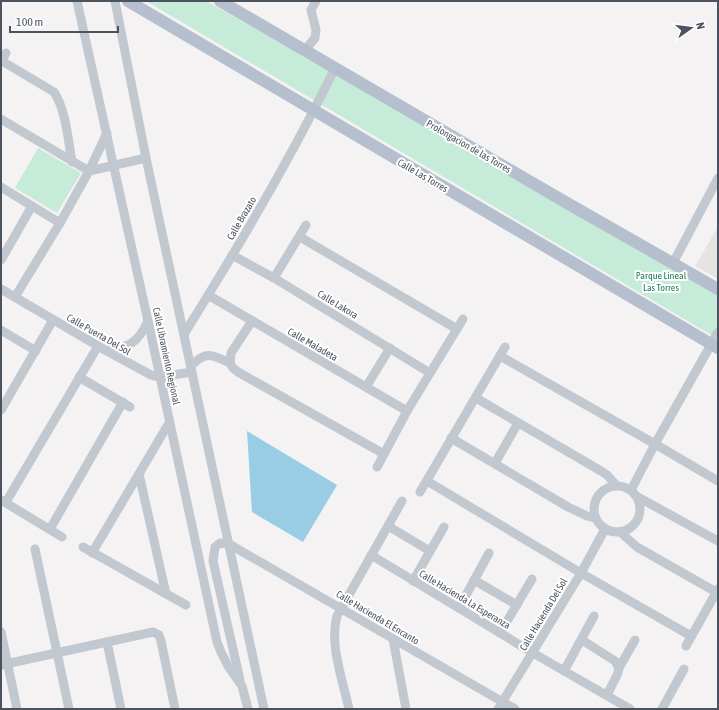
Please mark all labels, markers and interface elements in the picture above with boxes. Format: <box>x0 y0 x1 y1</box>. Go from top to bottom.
scale bar <box>10 8 118 34</box>
north arrow <box>671 8 711 48</box>
text: 100 m <box>16 15 43 29</box>
text: N <box>694 21 707 30</box>
street label: Prolongacion de las Torres <box>425 118 513 175</box>
street label: Calle Las Torres <box>396 157 450 194</box>
street label: Calle Brazato <box>225 194 258 242</box>
park label: Parque Lineal Las Torres <box>636 270 687 293</box>
street label: Calle Lakora <box>316 288 360 321</box>
street label: Calle Libramiento Regional <box>151 306 182 406</box>
street label: Calle Puerta Del Sol <box>65 312 133 357</box>
street label: Calle Maladeta <box>286 326 340 363</box>
street label: Calle Hacienda La Esperanza <box>417 568 513 631</box>
street label: Calle Hacienda Del Sol <box>517 576 570 652</box>
street label: Calle Hacienda El Encanto <box>334 588 422 647</box>

